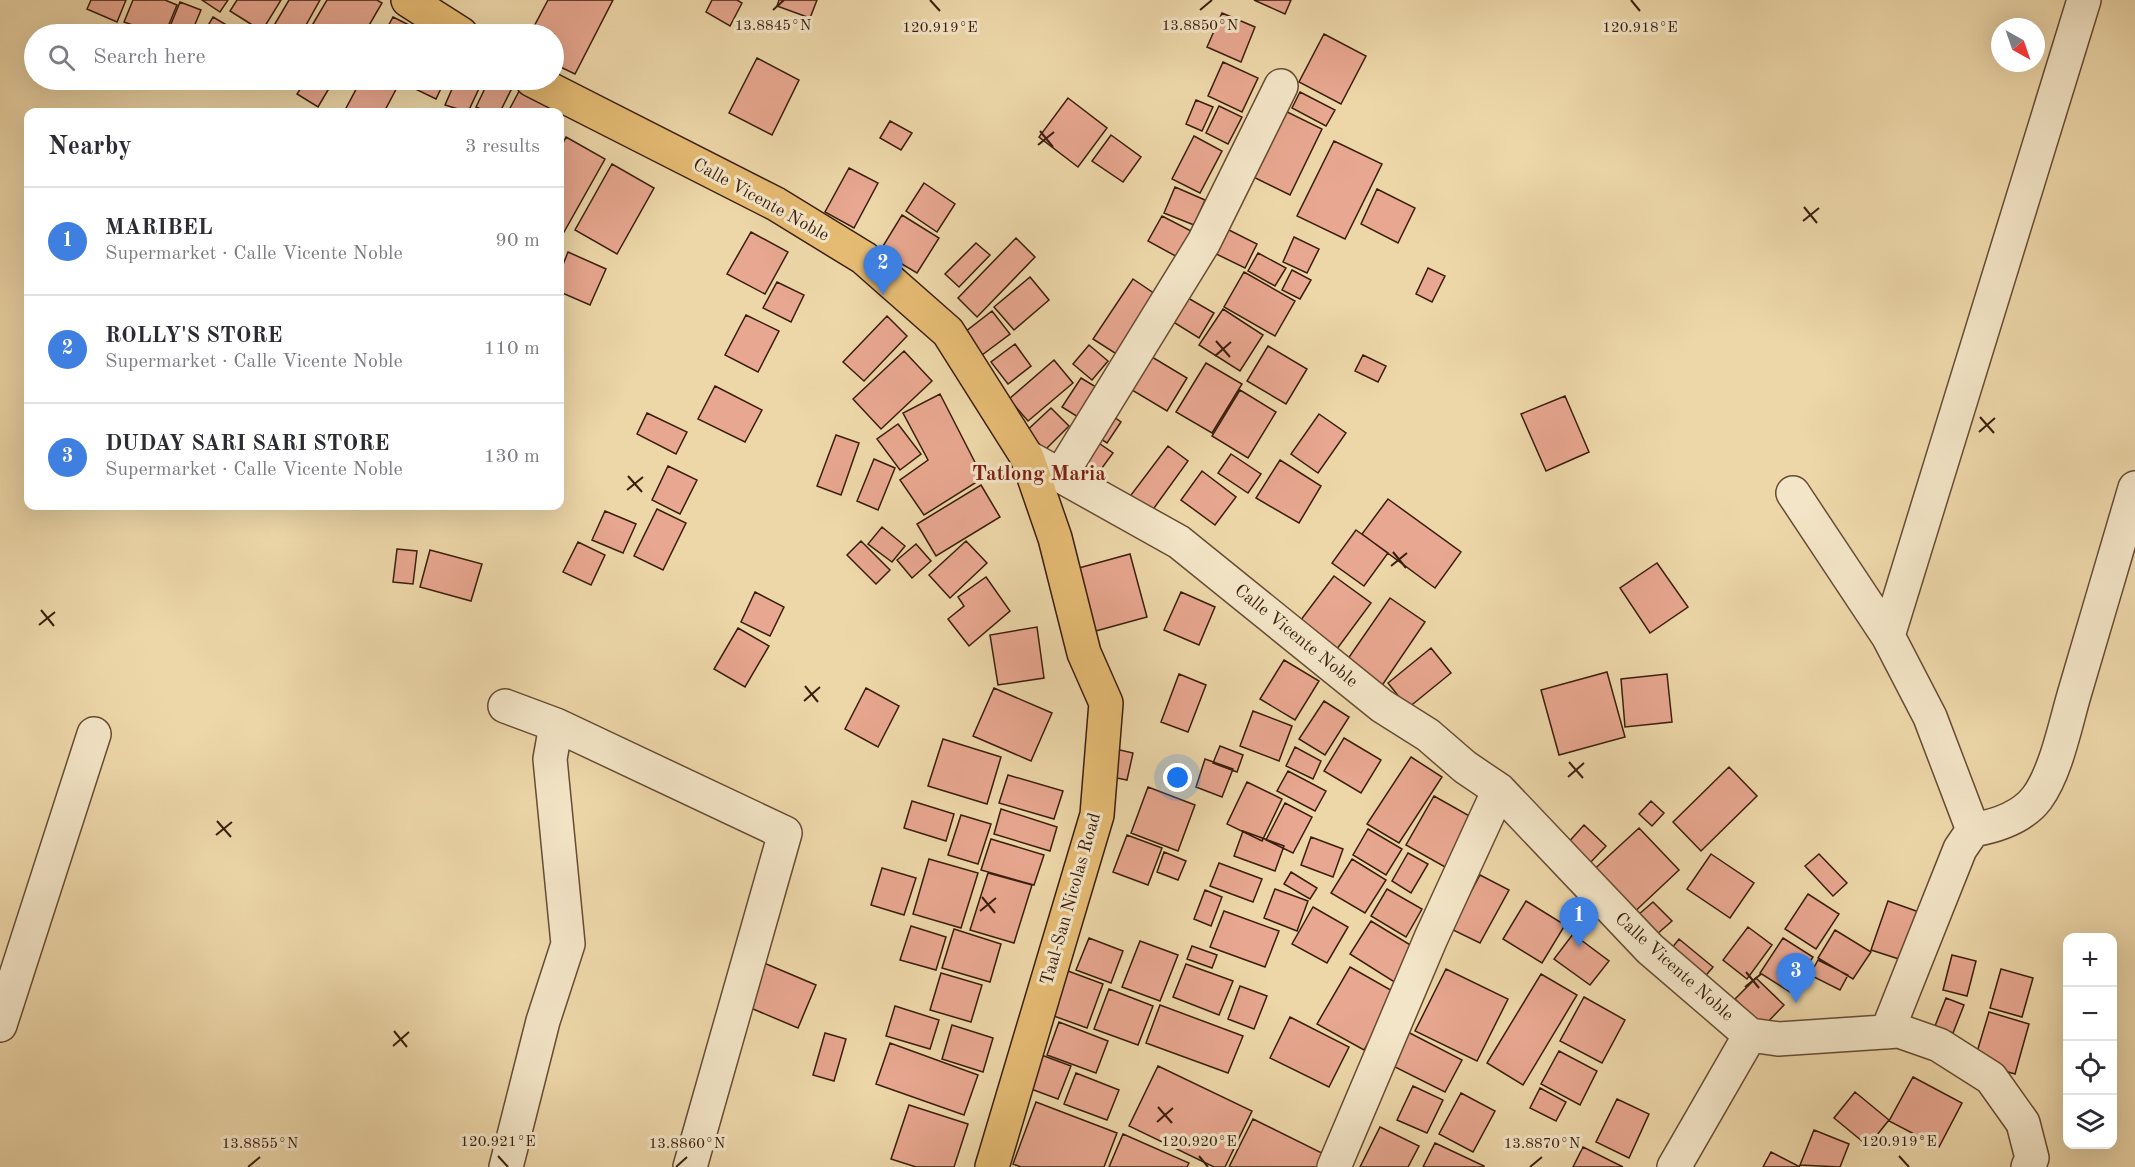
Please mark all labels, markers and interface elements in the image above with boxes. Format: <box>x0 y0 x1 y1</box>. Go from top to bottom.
north arrow <box>1991 18 2045 72</box>
text: 13.8845°N <box>735 19 812 34</box>
text: 13.8850°N <box>1162 19 1239 34</box>
text: 120.919°E <box>902 21 978 36</box>
text: 120.918°E <box>1602 21 1678 36</box>
search box <box>24 24 564 90</box>
icon: search <box>45 41 78 74</box>
text: Search here <box>93 46 206 68</box>
text: Nearby <box>48 134 132 160</box>
text: 3 results <box>465 137 540 157</box>
street label: Calle Vicente Noble <box>690 155 832 245</box>
text: MARIBEL <box>105 217 212 239</box>
text: 1 <box>62 231 73 251</box>
text: 90 m <box>495 231 540 251</box>
text: Supermarket · Calle Vicente Noble <box>105 244 403 264</box>
pin: 2 <box>864 246 902 295</box>
text: ROLLY'S STORE <box>105 325 283 347</box>
text: 2 <box>62 339 73 359</box>
text: 110 m <box>484 339 540 359</box>
text: Supermarket · Calle Vicente Noble <box>105 352 403 372</box>
text: DUDAY SARI SARI STORE <box>105 433 389 455</box>
text: 3 <box>62 447 73 467</box>
text: 130 m <box>484 447 540 467</box>
text: Supermarket · Calle Vicente Noble <box>105 460 403 480</box>
district label: Tatlong Maria <box>972 464 1106 485</box>
street label: Calle Vicente Noble <box>1231 581 1361 691</box>
your location <box>1163 763 1192 792</box>
street label: Taal-San Nicolas Road <box>1038 811 1104 987</box>
pin: 1 <box>1560 898 1598 947</box>
street label: Calle Vicente Noble <box>1611 909 1737 1025</box>
map controls <box>2063 933 2117 1149</box>
button: + <box>2063 933 2117 987</box>
pin: 3 <box>1776 954 1816 1003</box>
button: − <box>2063 987 2117 1041</box>
button: locate <box>2063 1041 2117 1095</box>
button: layers <box>2063 1095 2117 1149</box>
text: 120.921°E <box>460 1135 536 1150</box>
text: 120.920°E <box>1161 1135 1237 1150</box>
text: 120.919°E <box>1861 1135 1937 1150</box>
text: 13.8855°N <box>222 1137 299 1152</box>
text: 13.8860°N <box>649 1137 726 1152</box>
text: 13.8870°N <box>1504 1137 1581 1152</box>

